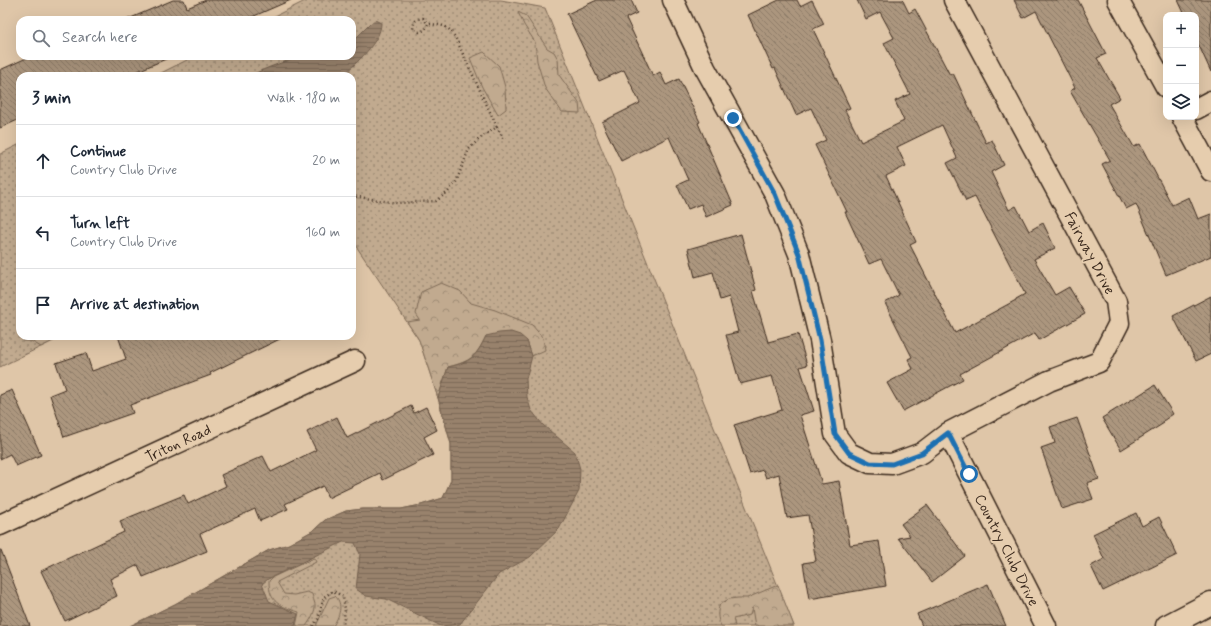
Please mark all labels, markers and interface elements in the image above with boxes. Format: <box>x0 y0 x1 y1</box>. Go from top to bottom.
map controls <box>1163 12 1199 120</box>
button: + <box>1163 12 1199 48</box>
search box <box>16 16 356 60</box>
icon: search <box>30 27 52 49</box>
text: Search here <box>62 28 138 48</box>
button: − <box>1163 48 1199 84</box>
button: layers <box>1163 84 1199 120</box>
text: 3 min <box>32 87 71 109</box>
text: Walk · 180 m <box>267 90 340 107</box>
route end <box>724 109 742 127</box>
text: Continue <box>70 142 126 162</box>
icon: ahead <box>32 150 54 172</box>
text: 20 m <box>312 152 340 169</box>
text: Country Club Drive <box>70 162 177 179</box>
street label: Fairway Drive <box>1059 209 1119 299</box>
text: Turn left <box>70 214 130 234</box>
icon: left <box>32 222 54 244</box>
text: 160 m <box>305 224 340 241</box>
text: Country Club Drive <box>70 234 177 251</box>
icon: arrive <box>32 294 54 316</box>
text: Arrive at destination <box>70 295 199 315</box>
street label: Triton Road <box>142 420 215 468</box>
route start <box>960 465 978 483</box>
street label: Country Club Drive <box>969 491 1043 610</box>

